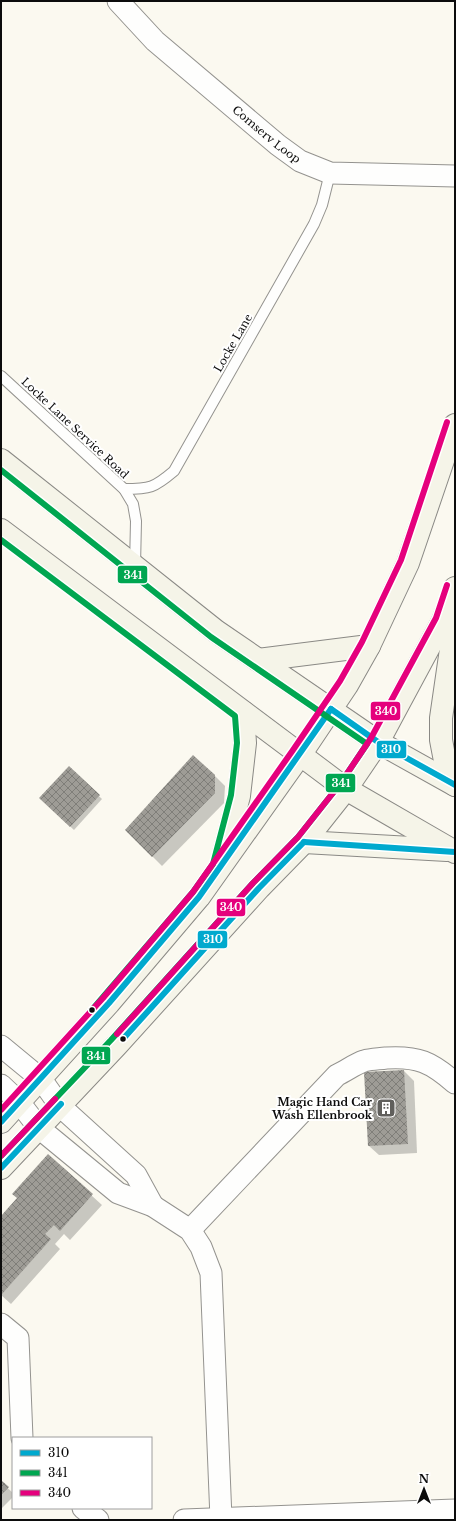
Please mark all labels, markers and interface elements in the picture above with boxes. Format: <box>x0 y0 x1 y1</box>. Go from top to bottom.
street label: Comserv Loop <box>230 103 303 166</box>
street label: Locke Lane <box>211 311 255 375</box>
street label: Locke Lane Service Road <box>18 375 132 482</box>
line badge: 341 <box>117 565 148 584</box>
text: 341 <box>123 568 143 582</box>
line badge: 340 <box>370 701 401 721</box>
text: 340 <box>375 704 397 718</box>
line badge: 310 <box>376 740 407 759</box>
text: 310 <box>381 742 401 756</box>
line badge: 341 <box>325 773 356 793</box>
text: 341 <box>331 776 351 790</box>
line badge: 340 <box>216 898 246 917</box>
text: 340 <box>220 900 242 914</box>
line badge: 310 <box>197 930 228 949</box>
text: 310 <box>203 932 223 946</box>
unlabelled marker <box>87 1005 97 1015</box>
unlabelled marker <box>118 1034 128 1044</box>
line badge: 341 <box>81 1046 111 1065</box>
text: 341 <box>86 1049 106 1063</box>
place label: Magic Hand Car Wash Ellenbrook <box>271 1095 373 1122</box>
building icon: Magic Hand Car Wash Ellenbrook <box>375 1097 397 1119</box>
legend <box>12 1437 152 1509</box>
text: 310 <box>48 1445 69 1460</box>
text: 341 <box>48 1465 68 1480</box>
north arrow <box>404 1469 444 1509</box>
text: N <box>419 1472 430 1486</box>
text: 340 <box>48 1485 71 1500</box>

